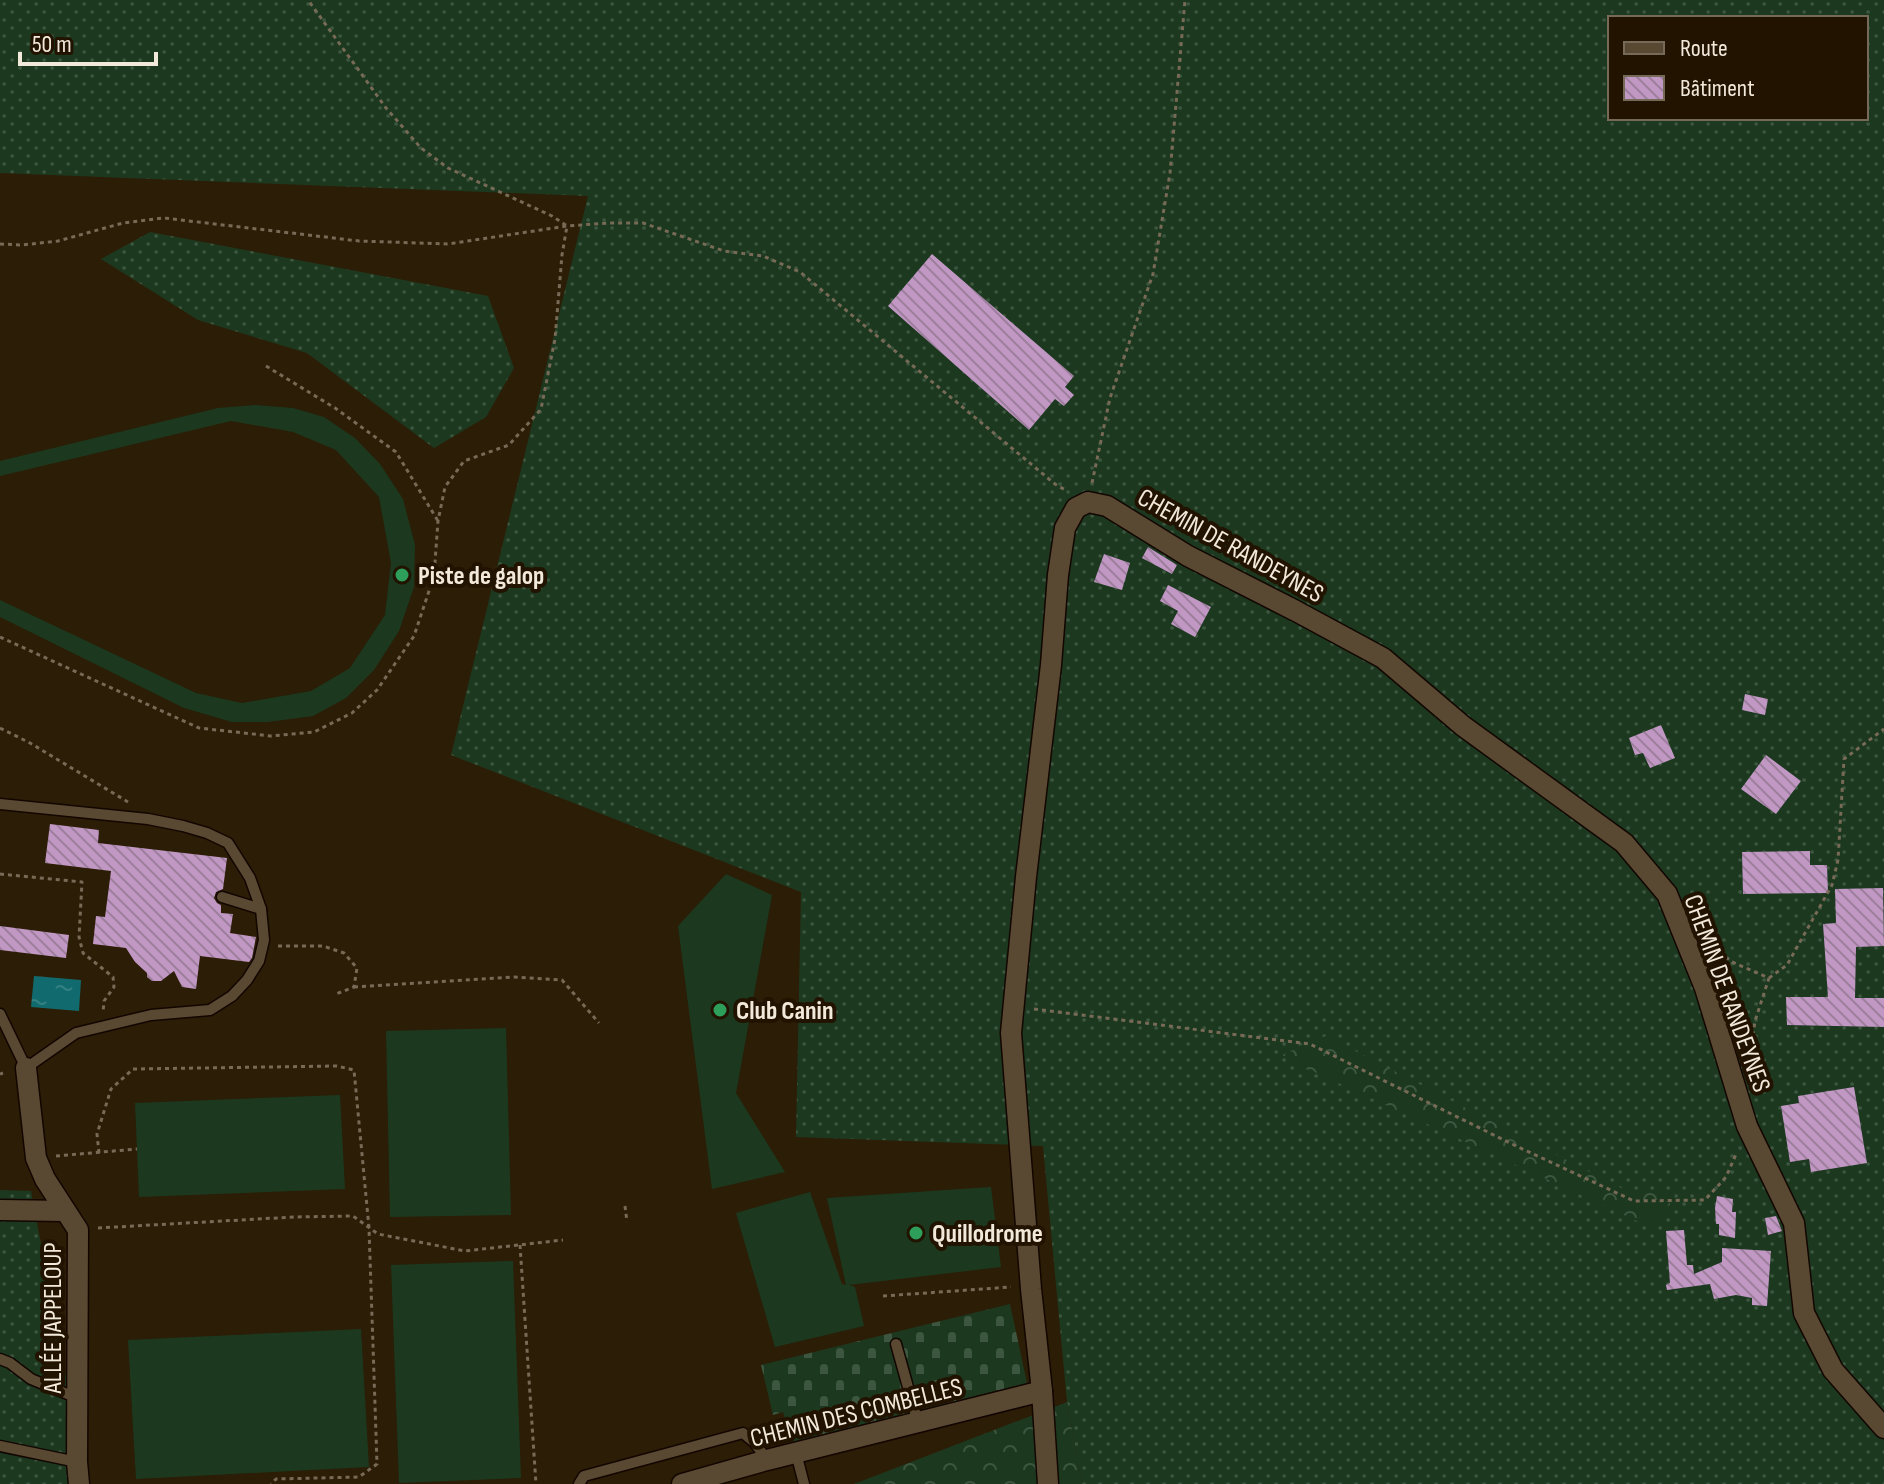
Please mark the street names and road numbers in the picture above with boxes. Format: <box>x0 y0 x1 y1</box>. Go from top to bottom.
street label: CHEMIN DE RANDEYNES <box>1132 482 1329 610</box>
street label: CHEMIN DE RANDEYNES <box>1676 891 1777 1096</box>
street label: ALLÉE JAPPELOUP <box>38 1243 69 1394</box>
street label: CHEMIN DES COMBELLES <box>747 1372 966 1455</box>

